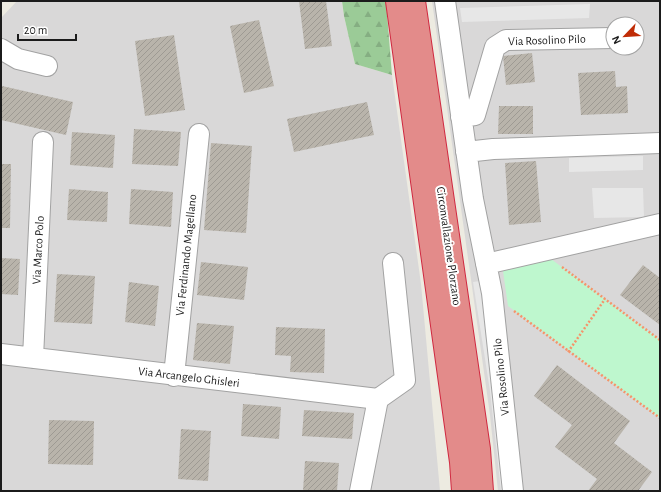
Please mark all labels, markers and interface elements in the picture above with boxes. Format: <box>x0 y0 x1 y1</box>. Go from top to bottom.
scale bar <box>18 16 76 42</box>
north arrow <box>605 16 645 56</box>
text: 20 m <box>24 24 47 36</box>
street label: Via Rosolino Pilo <box>508 33 586 47</box>
text: N <box>610 34 623 46</box>
street label: Circonvallazione Plorzano <box>435 186 463 306</box>
street label: Via Ferdinando Magellano <box>174 194 198 316</box>
street label: Via Marco Polo <box>30 215 46 285</box>
street label: Via Rosolino Pilo <box>491 338 511 416</box>
street label: Via Arcangelo Ghisleri <box>138 365 240 389</box>

